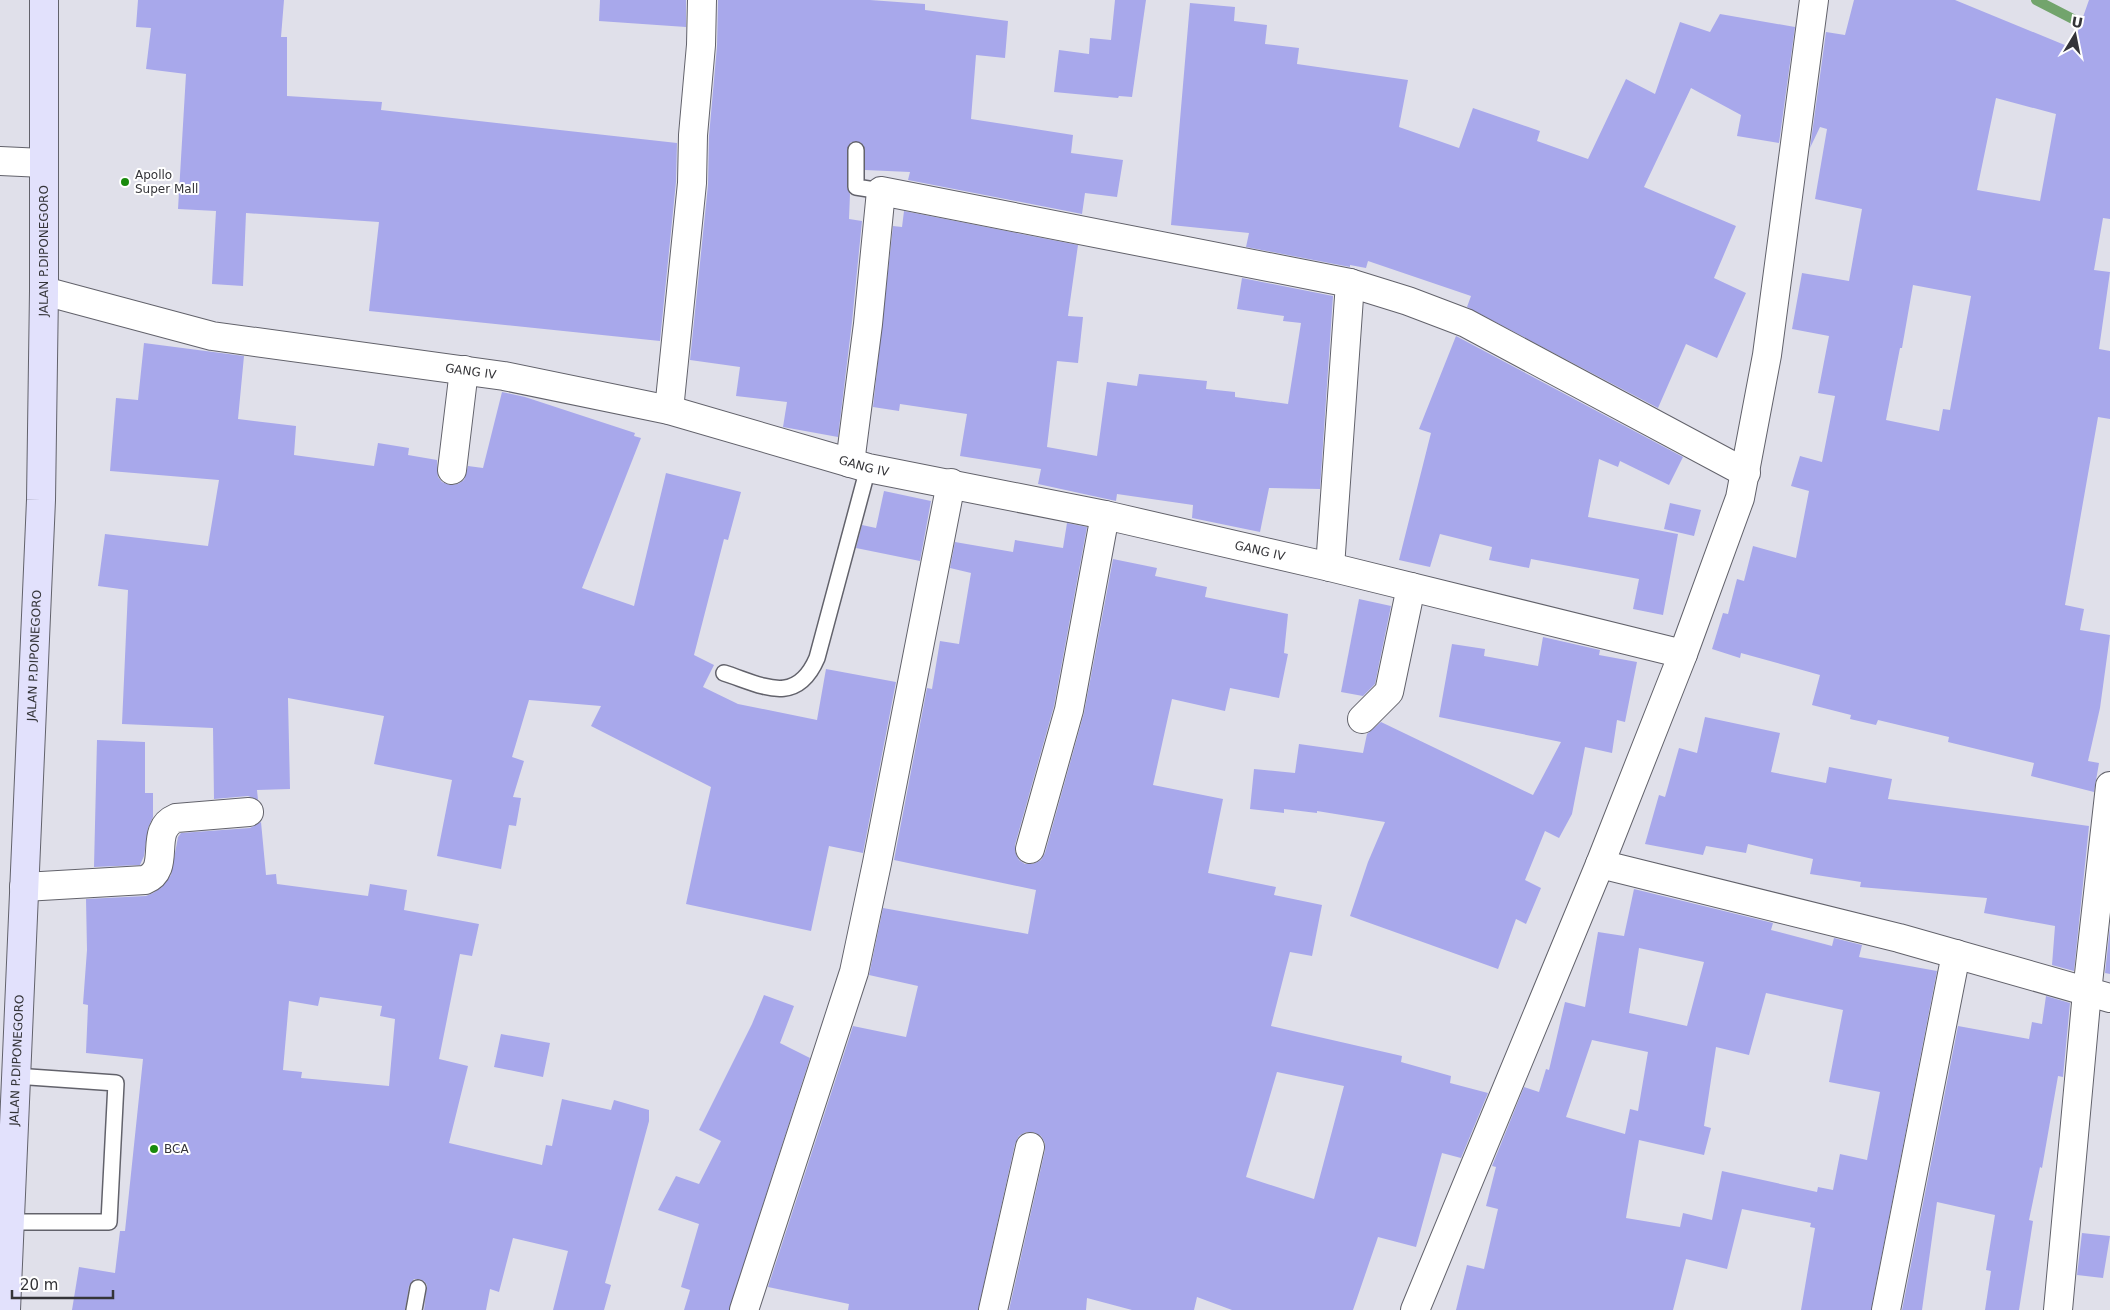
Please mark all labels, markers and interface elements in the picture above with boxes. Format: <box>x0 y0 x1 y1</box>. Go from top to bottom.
north arrow <box>2050 10 2100 60</box>
text: U <box>2070 13 2084 31</box>
place label: Apollo Super Mall <box>135 168 198 196</box>
marker: Apollo Super Mall <box>119 176 131 188</box>
street label: JALAN P.DIPONEGORO <box>37 185 51 318</box>
street label: GANG IV <box>444 361 498 382</box>
street label: GANG IV <box>837 453 891 479</box>
street label: GANG IV <box>1233 538 1287 564</box>
street label: JALAN P.DIPONEGORO <box>24 590 44 723</box>
street label: JALAN P.DIPONEGORO <box>7 994 27 1127</box>
place label: BCA <box>164 1142 189 1156</box>
marker: BCA <box>148 1143 160 1155</box>
scale bar <box>12 1268 114 1300</box>
text: 20 m <box>20 1276 58 1294</box>

